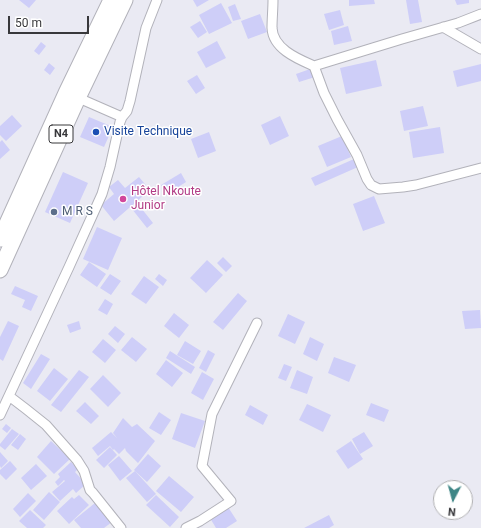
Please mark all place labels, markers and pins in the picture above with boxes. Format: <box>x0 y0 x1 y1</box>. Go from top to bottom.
place label: Visite Technique <box>104 125 192 139</box>
marker: Visite Technique <box>91 127 101 137</box>
place label: Hôtel Nkoute Junior <box>131 185 201 213</box>
marker: Hôtel Nkoute Junior <box>118 194 128 204</box>
place label: M R S <box>62 205 93 219</box>
marker: M R S <box>49 207 59 217</box>

